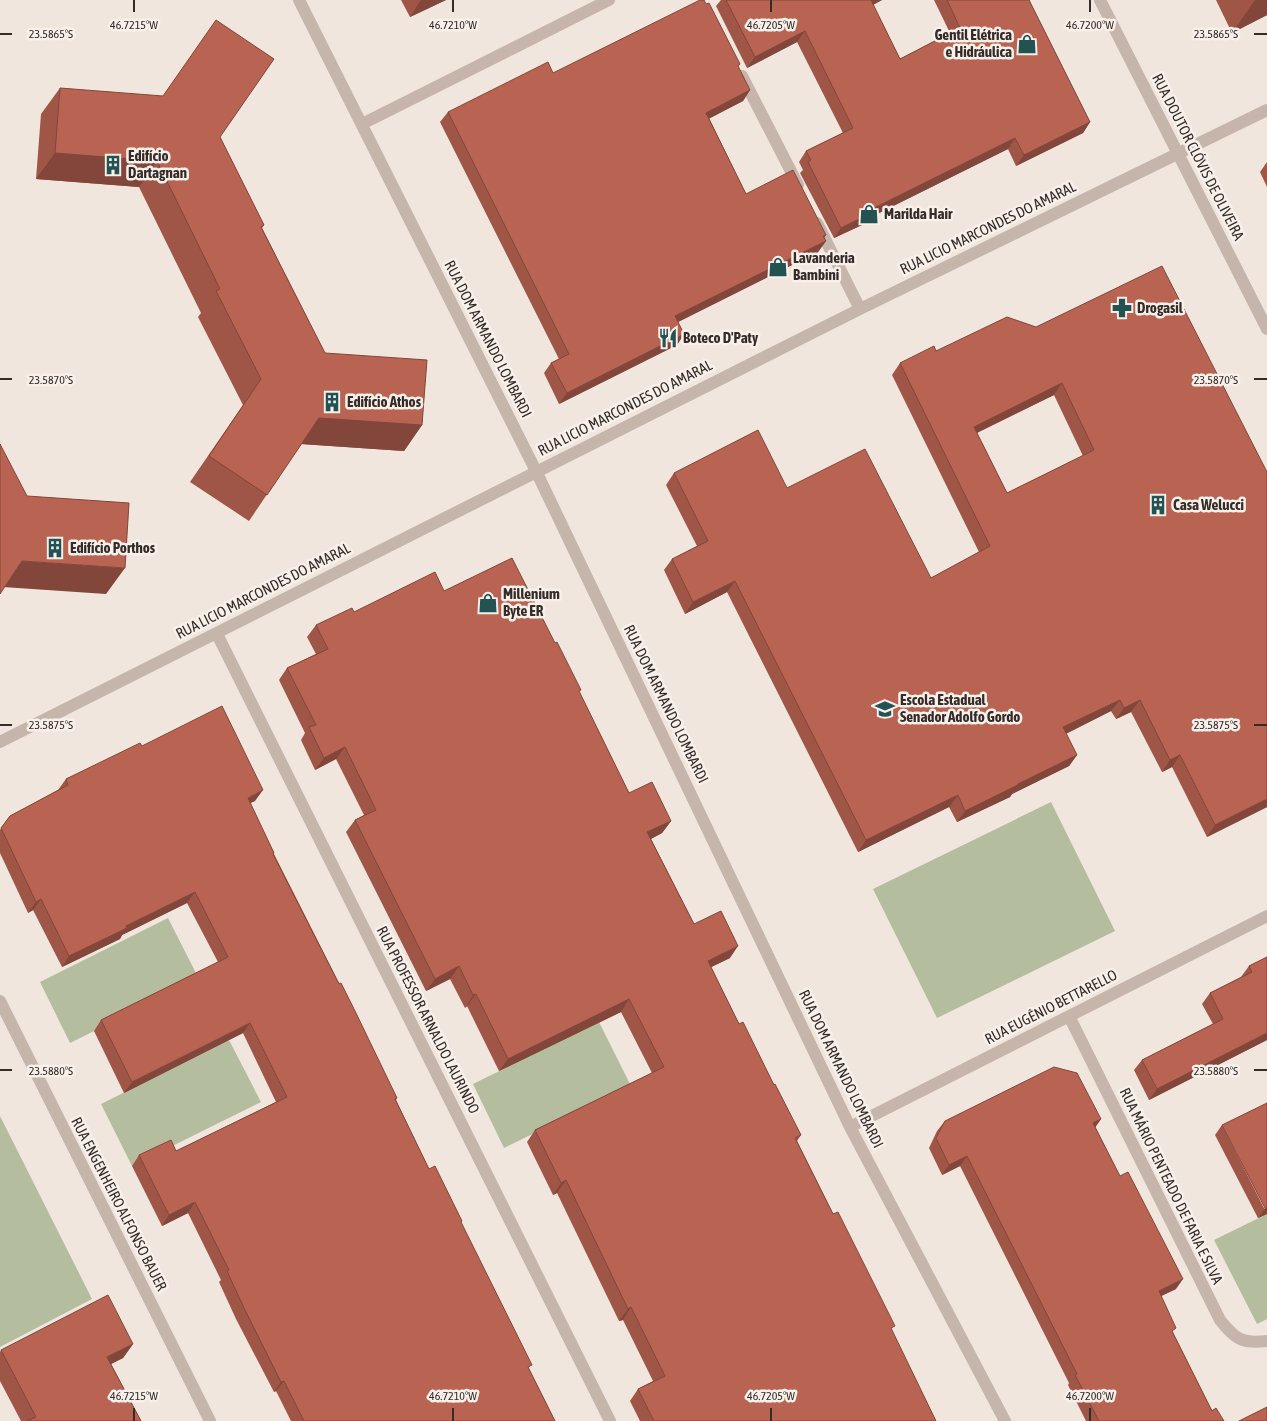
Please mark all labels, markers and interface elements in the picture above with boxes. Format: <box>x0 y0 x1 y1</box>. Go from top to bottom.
text: 46.7215°W <box>110 18 158 32</box>
text: 46.7210°W <box>429 18 477 32</box>
text: 46.7205°W <box>747 18 795 32</box>
text: 46.7200°W <box>1066 18 1114 32</box>
place label: Gentil Elétrica e Hidráulica <box>934 26 1012 60</box>
text: 23.5865°S <box>29 27 73 41</box>
text: 23.5865°S <box>1194 27 1238 41</box>
shop icon: Gentil Elétrica e Hidráulica <box>1016 33 1038 55</box>
street label: RUA DOUTOR CLÓVIS DE OLIVEIRA <box>1149 71 1248 243</box>
place label: Edifício Dartagnan <box>128 147 187 181</box>
building icon: Edifício Dartagnan <box>102 154 124 176</box>
street label: RUA LICIO MARCONDES DO AMARAL <box>897 177 1079 278</box>
shop icon: Marilda Hair <box>858 203 880 225</box>
place label: Marilda Hair <box>884 205 953 222</box>
place label: Lavanderia Bambini <box>793 249 855 283</box>
shop icon: Lavanderia Bambini <box>767 256 789 278</box>
street label: RUA DOM ARMANDO LOMBARDI <box>441 257 535 420</box>
pharmacy icon: Drogasil <box>1111 297 1133 319</box>
place label: Drogasil <box>1137 299 1184 316</box>
restaurant icon: Boteco D'Paty <box>657 327 679 349</box>
place label: Boteco D'Paty <box>683 329 759 346</box>
street label: RUA LICIO MARCONDES DO AMARAL <box>535 356 715 459</box>
text: 23.5870°S <box>29 373 73 387</box>
text: 23.5870°S <box>1194 373 1238 387</box>
building icon: Edifício Athos <box>321 391 343 413</box>
place label: Edifício Athos <box>347 393 422 410</box>
building icon: Casa Welucci <box>1147 494 1169 516</box>
place label: Casa Welucci <box>1173 496 1244 513</box>
building icon: Edifício Porthos <box>44 537 66 559</box>
place label: Edifício Porthos <box>70 539 156 556</box>
street label: RUA LICIO MARCONDES DO AMARAL <box>173 539 353 642</box>
place label: Millenium Byte ER <box>503 585 560 619</box>
shop icon: Millenium Byte ER <box>477 592 499 614</box>
street label: RUA DOM ARMANDO LOMBARDI <box>621 622 712 786</box>
place label: Escola Estadual Senador Adolfo Gordo <box>900 691 1020 725</box>
school or university icon: Escola Estadual Senador Adolfo Gordo <box>874 698 896 720</box>
text: 23.5875°S <box>29 718 73 732</box>
text: 23.5875°S <box>1194 718 1238 732</box>
street label: RUA PROFESSOR ARNALDO LAURINDO <box>374 923 483 1116</box>
street label: RUA EUGÊNIO BETTARELLO <box>982 966 1120 1047</box>
street label: RUA DOM ARMANDO LOMBARDI <box>796 987 887 1151</box>
text: 23.5880°S <box>29 1064 73 1078</box>
text: 23.5880°S <box>1194 1064 1238 1078</box>
street label: RUA MÁRIO PENTEADO DE FARIA E SILVA <box>1116 1085 1227 1287</box>
street label: RUA ENGENHEIRO ALFONSO BAUER <box>68 1114 171 1294</box>
text: 46.7215°W <box>110 1389 158 1403</box>
text: 46.7210°W <box>429 1389 477 1403</box>
text: 46.7205°W <box>747 1389 795 1403</box>
text: 46.7200°W <box>1066 1389 1114 1403</box>

